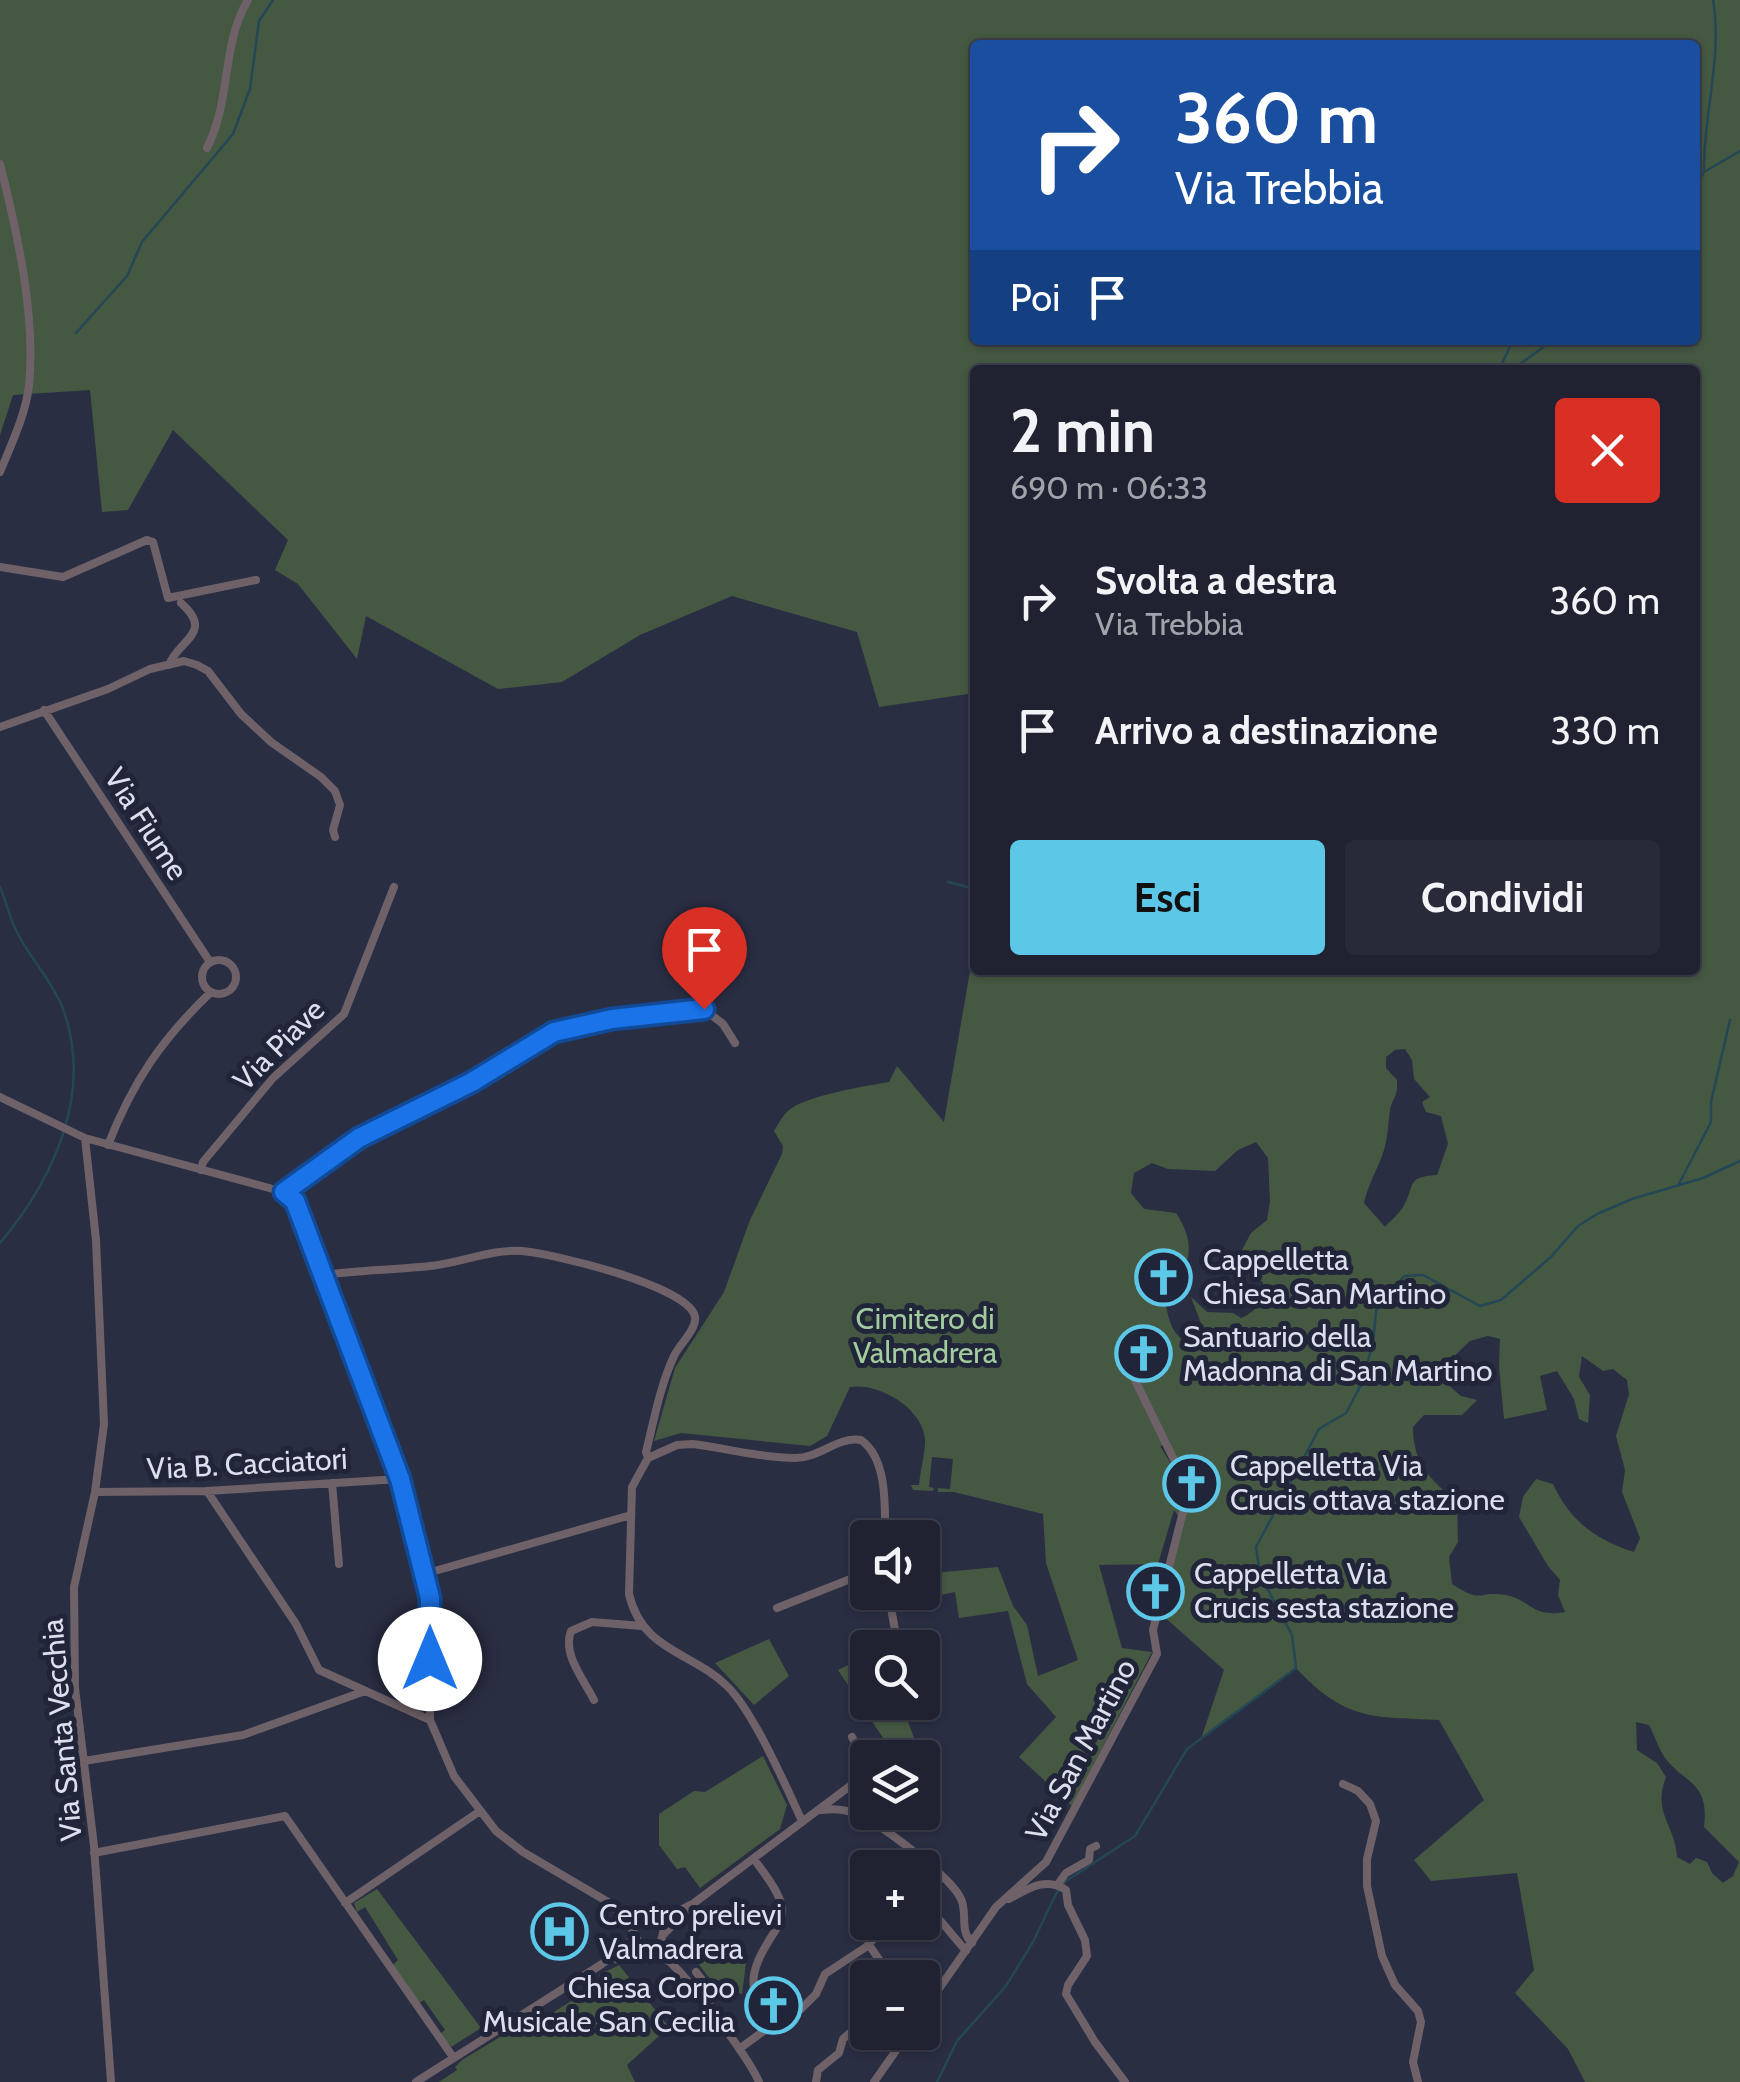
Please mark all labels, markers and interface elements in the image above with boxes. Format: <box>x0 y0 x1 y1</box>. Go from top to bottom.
text: 360 m <box>1175 75 1378 161</box>
icon: right <box>1010 80 1140 210</box>
text: Via Trebbia <box>1175 161 1384 215</box>
icon: arrive <box>1080 270 1135 325</box>
text: Poi <box>1010 274 1060 321</box>
text: 2 min <box>1010 394 1155 467</box>
button: close <box>1555 398 1660 503</box>
text: 690 m · 06:33 <box>1010 468 1208 507</box>
text: Svolta a destra <box>1095 557 1336 604</box>
icon: right <box>1010 573 1065 628</box>
text: 360 m <box>1549 577 1660 624</box>
text: Via Trebbia <box>1095 604 1243 643</box>
icon: arrive <box>1010 703 1065 758</box>
text: Arrivo a destinazione <box>1095 707 1438 754</box>
text: 330 m <box>1550 707 1660 754</box>
street label: Via Fiume <box>96 761 196 887</box>
button: Esci <box>1010 840 1325 955</box>
button: Condividi <box>1345 840 1660 955</box>
pin <box>662 907 747 1010</box>
icon: arrive <box>677 922 732 977</box>
street label: Via Piave <box>225 991 332 1098</box>
place label: Cappelletta Chiesa San Martino <box>1203 1241 1446 1312</box>
church icon: Cappelletta Chiesa San Martino <box>1134 1247 1194 1307</box>
park label: Cimitero di Valmadrera <box>853 1300 998 1371</box>
place label: Santuario della Madonna di San Martino <box>1183 1318 1492 1389</box>
church icon: Santuario della Madonna di San Martino <box>1114 1324 1174 1384</box>
street label: Via B. Cacciatori <box>146 1440 348 1487</box>
place label: Cappelletta Via Crucis ottava stazione <box>1230 1447 1505 1518</box>
church icon: Cappelletta Via Crucis ottava stazione <box>1161 1453 1221 1513</box>
map controls <box>850 1520 940 2050</box>
button: sound <box>850 1520 940 1610</box>
place label: Cappelletta Via Crucis sesta stazione <box>1194 1555 1454 1626</box>
church icon: Cappelletta Via Crucis sesta stazione <box>1125 1561 1185 1621</box>
position arrow <box>378 1607 482 1711</box>
street label: Via Santa Vecchia <box>33 1617 90 1843</box>
button: search <box>850 1630 940 1720</box>
street label: Via San Martino <box>1017 1653 1144 1847</box>
button: layers <box>850 1740 940 1830</box>
button: + <box>850 1850 940 1940</box>
place label: Centro prelievi Valmadrera <box>599 1896 782 1967</box>
hospital icon: Centro prelievi Valmadrera <box>530 1902 590 1962</box>
button: − <box>850 1960 940 2050</box>
place label: Chiesa Corpo Musicale San Cecilia <box>483 1969 736 2040</box>
church icon: Chiesa Corpo Musicale San Cecilia <box>744 1975 804 2035</box>

